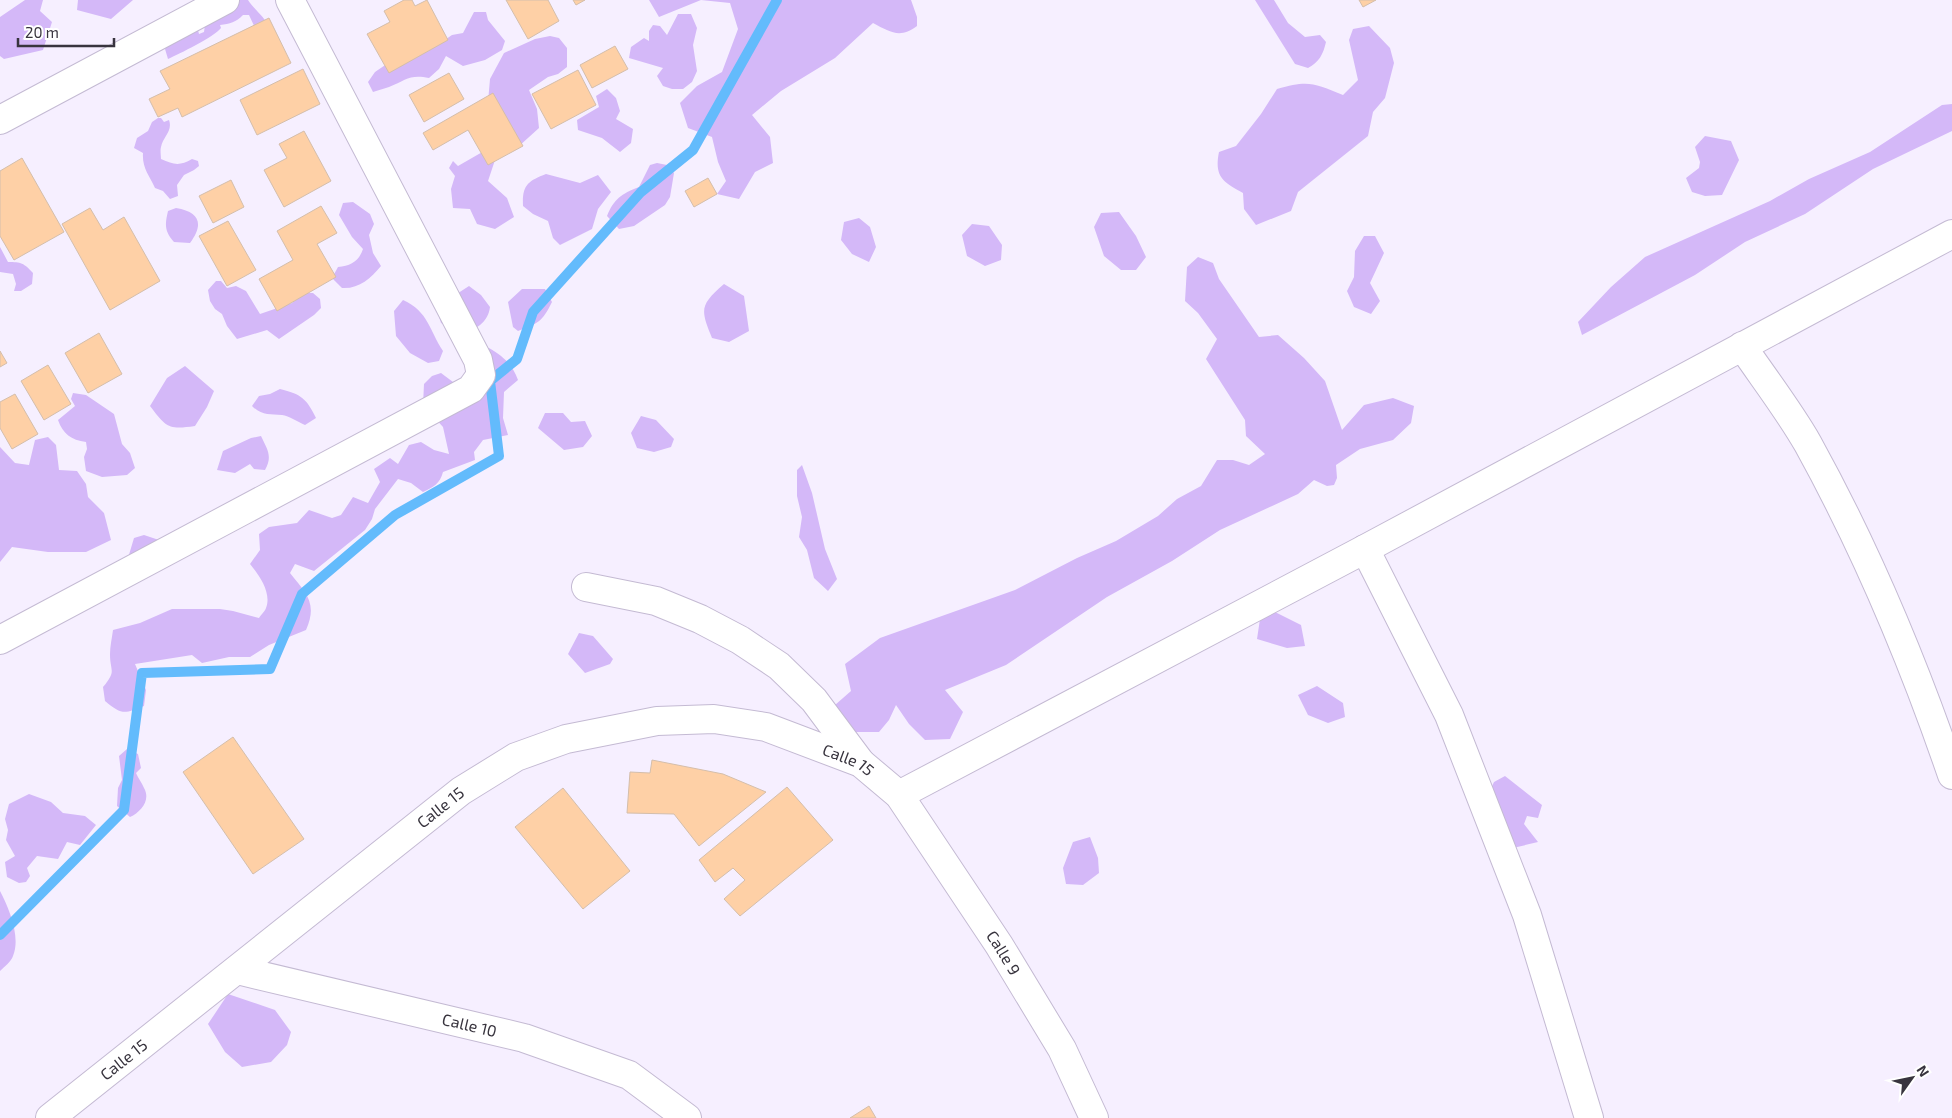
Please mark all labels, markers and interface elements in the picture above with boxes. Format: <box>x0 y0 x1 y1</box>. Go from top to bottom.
scale bar <box>18 15 114 47</box>
text: 20 m <box>25 23 59 41</box>
street label: Calle 15 <box>820 739 878 779</box>
street label: Calle 15 <box>413 783 467 831</box>
street label: Calle 9 <box>983 927 1025 978</box>
street label: Calle 10 <box>440 1009 499 1040</box>
street label: Calle 15 <box>96 1035 151 1084</box>
north arrow <box>1887 1053 1937 1103</box>
text: N <box>1913 1062 1933 1080</box>

